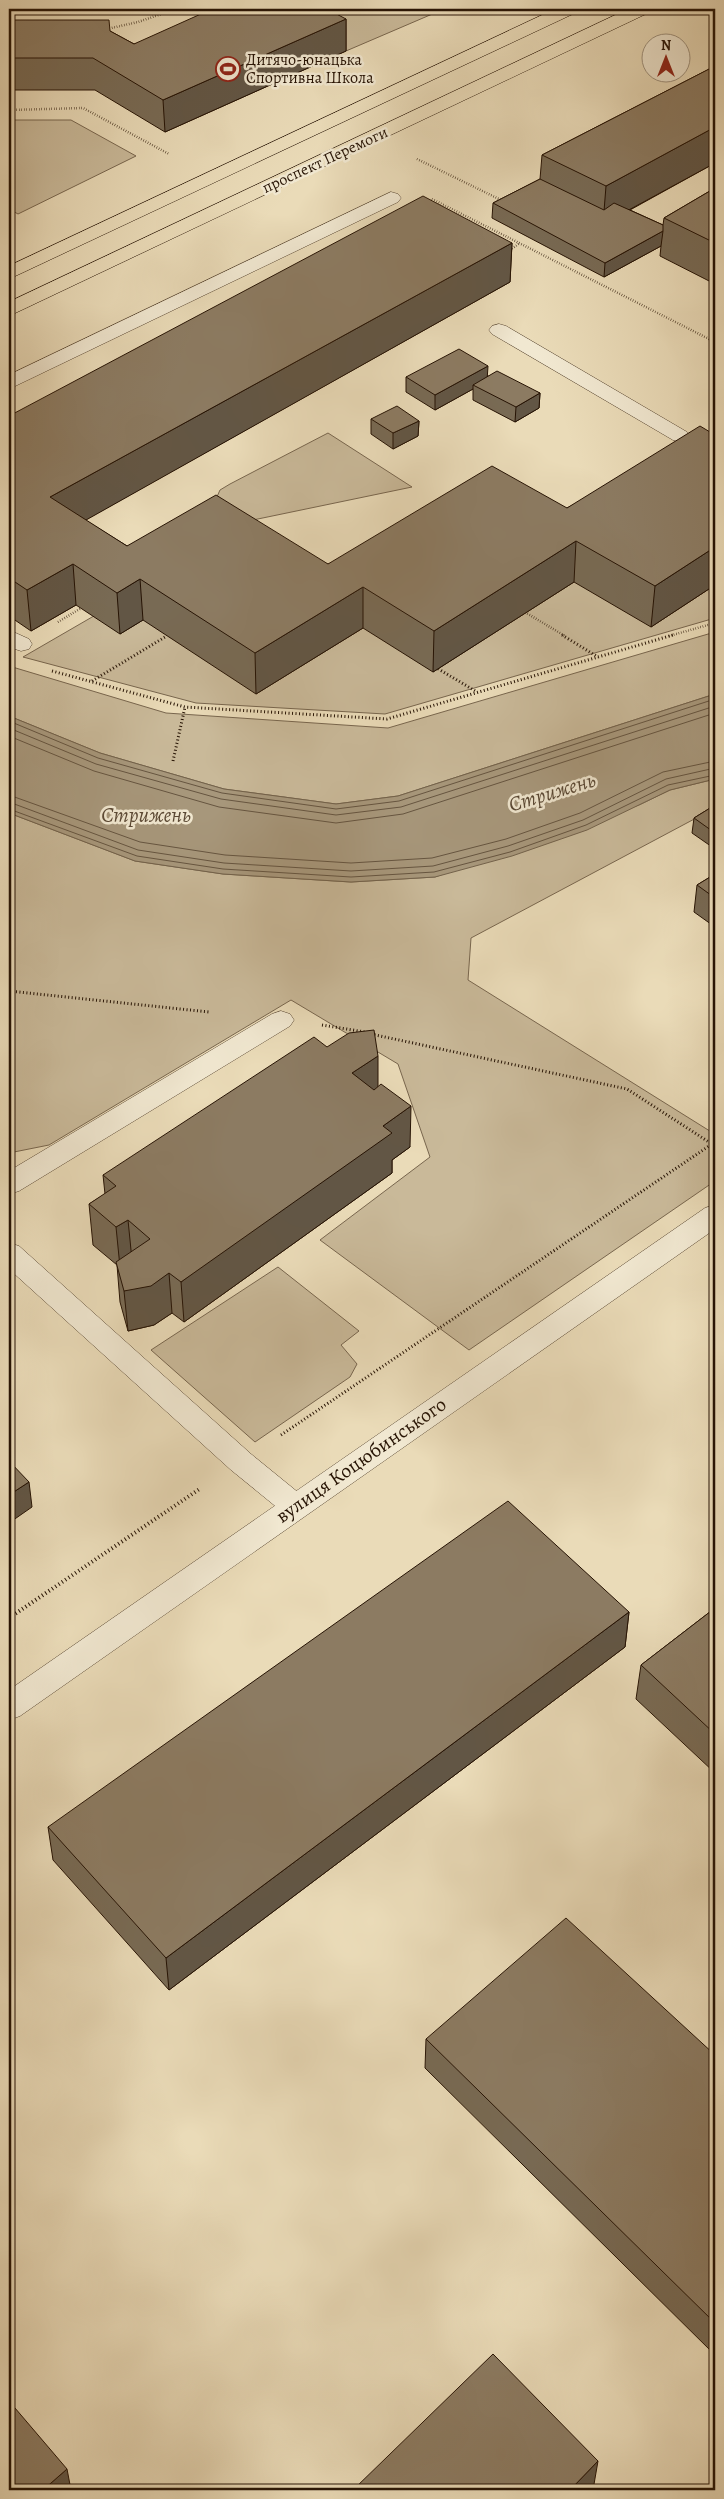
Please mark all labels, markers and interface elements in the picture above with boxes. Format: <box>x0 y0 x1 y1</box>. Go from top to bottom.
north arrow <box>642 32 692 82</box>
text: N <box>661 36 671 55</box>
place label: Дитячо-юнацька Спортивна Школа <box>246 49 374 89</box>
sports icon: Дитячо-юнацька Спортивна Школа <box>215 56 241 82</box>
street label: проспект Перемоги <box>259 121 391 199</box>
water label: Стрижень <box>505 765 599 818</box>
water label: Стрижень <box>101 801 191 829</box>
street label: вулиця Коцюбинського <box>270 1391 452 1529</box>

